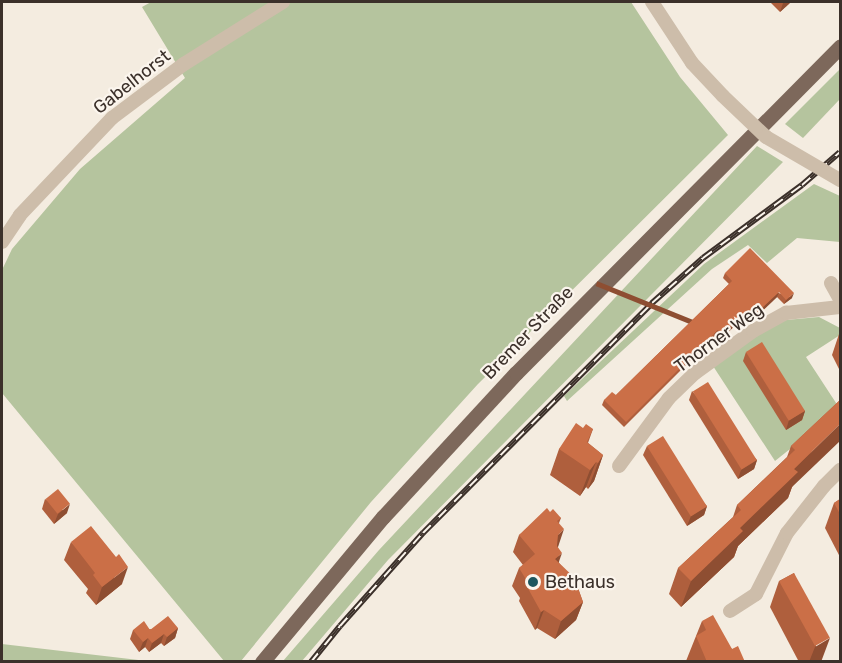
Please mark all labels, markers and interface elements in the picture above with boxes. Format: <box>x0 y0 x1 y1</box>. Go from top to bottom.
street label: Gabelhorst <box>89 45 175 119</box>
street label: Bremer Straße <box>478 282 578 384</box>
street label: Thorner Weg <box>670 298 768 378</box>
place label: Bethaus <box>545 571 615 593</box>
marker: Bethaus <box>526 575 540 589</box>

